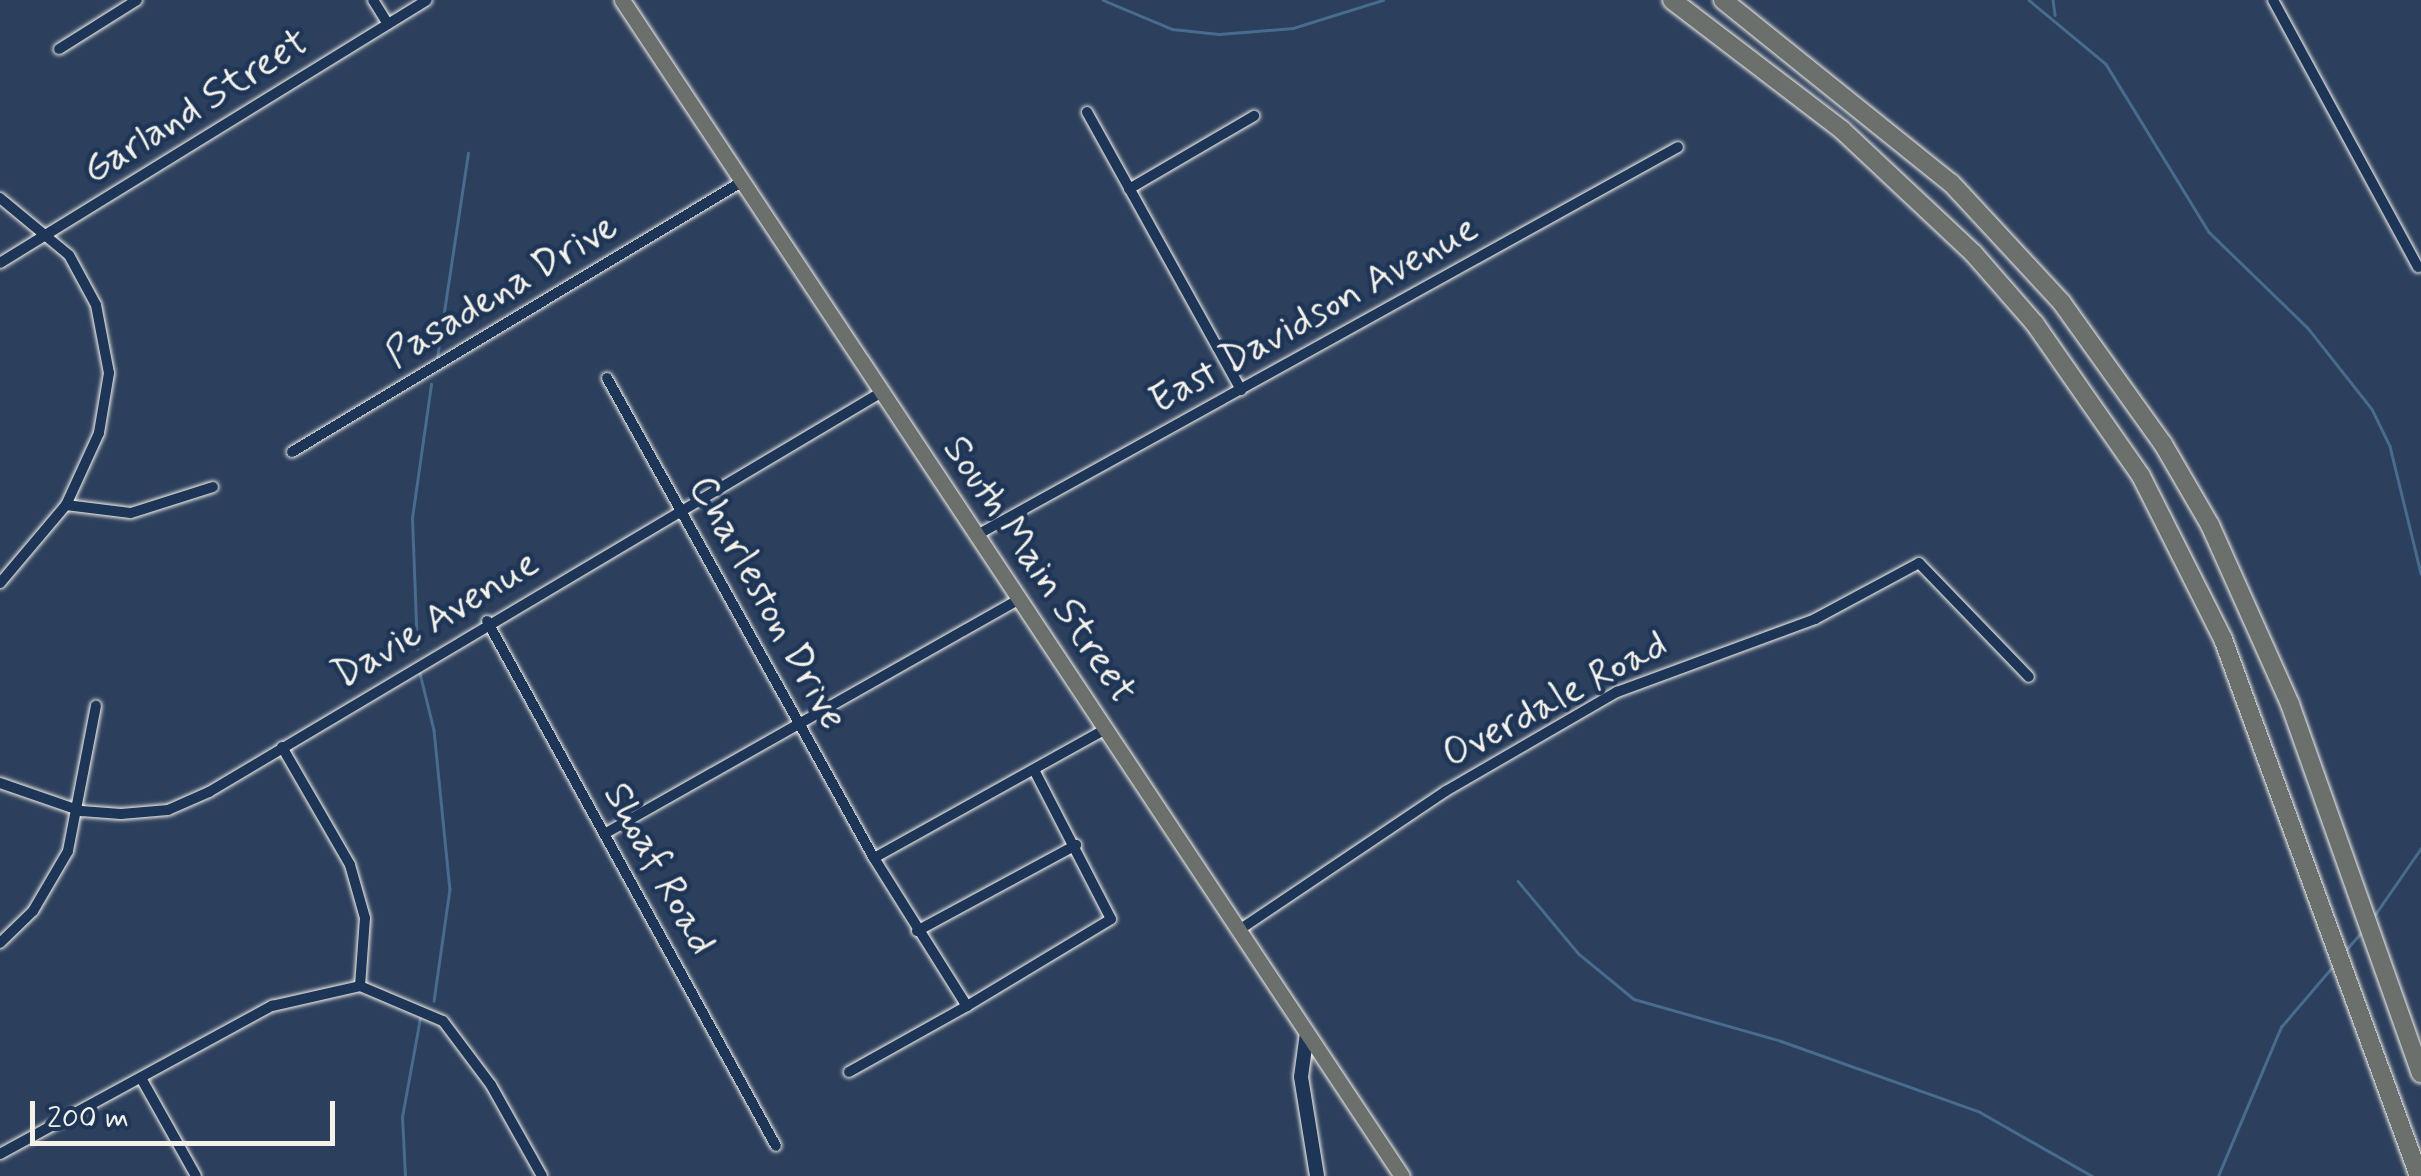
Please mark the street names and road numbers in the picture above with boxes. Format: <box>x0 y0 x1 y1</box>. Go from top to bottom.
street label: Garland Street <box>75 19 317 195</box>
street label: Pasadena Drive <box>378 204 626 378</box>
street label: East Davidson Avenue <box>1140 204 1488 426</box>
street label: South Main Street <box>932 428 1146 712</box>
street label: Charleston Drive <box>678 469 856 737</box>
street label: Davie Avenue <box>324 540 548 700</box>
street label: Overdale Road <box>1436 621 1674 779</box>
street label: Shoaf Road <box>593 776 725 962</box>

